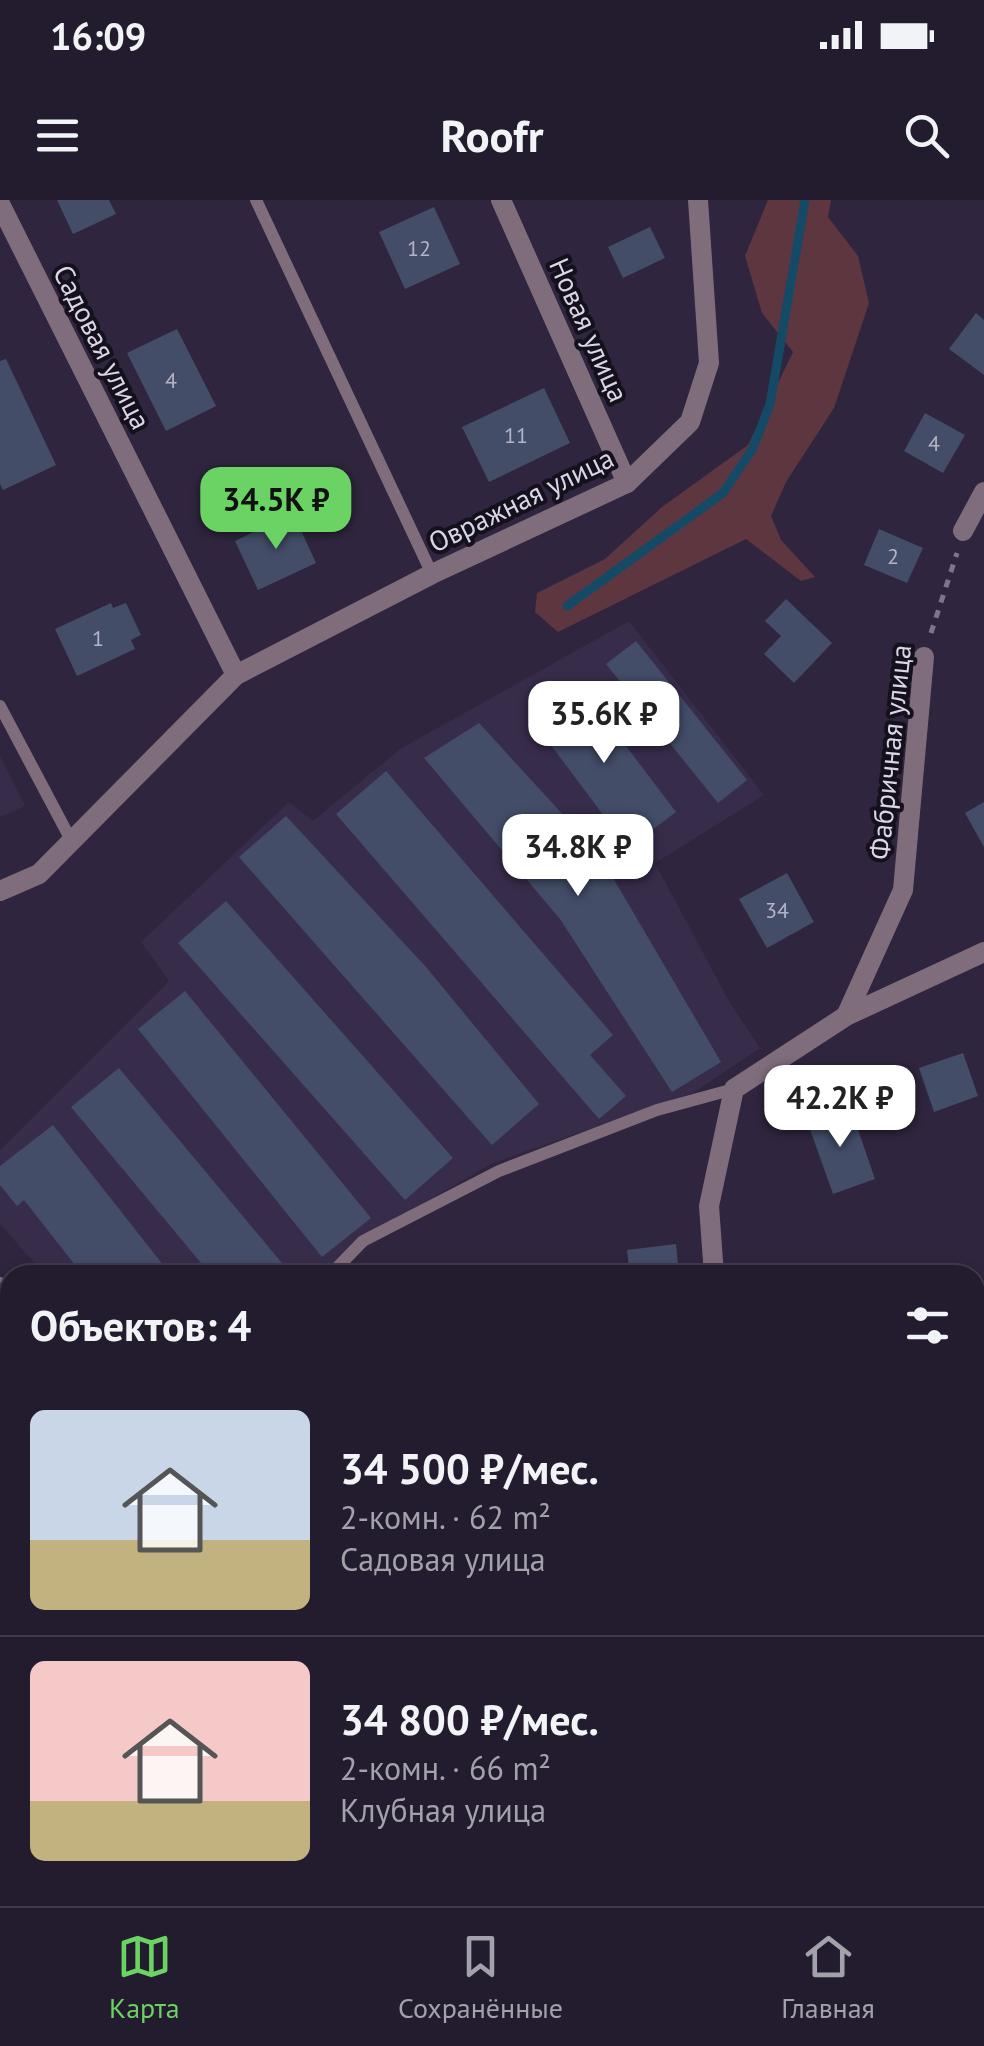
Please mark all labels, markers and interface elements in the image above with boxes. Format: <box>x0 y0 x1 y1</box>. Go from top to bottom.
text: 16:09 <box>50 11 146 60</box>
text: Roofr <box>441 106 543 164</box>
icon: menu <box>30 108 85 163</box>
icon: search <box>899 108 954 163</box>
house number: 12 <box>407 234 431 262</box>
street label: Новая улица <box>541 252 638 408</box>
street label: Садовая улица <box>45 258 160 435</box>
house number: 4 <box>165 366 177 394</box>
house number: 11 <box>504 421 528 449</box>
house number: 4 <box>928 429 940 457</box>
street label: Овражная улица <box>422 439 620 560</box>
pin: 34.5K ₽ <box>184 467 368 552</box>
text: 34.5K ₽ <box>222 478 330 520</box>
house number: 2 <box>887 542 899 570</box>
house number: 1 <box>92 624 104 652</box>
street label: Фабричная улица <box>860 643 919 861</box>
pin: 35.6K ₽ <box>512 681 696 766</box>
text: 35.6K ₽ <box>550 692 658 734</box>
pin: 34.8K ₽ <box>486 814 670 899</box>
text: 34.8K ₽ <box>524 825 632 867</box>
house number: 34 <box>765 896 789 924</box>
pin: 42.2K ₽ <box>748 1065 932 1150</box>
text: 42.2K ₽ <box>786 1076 894 1118</box>
text: Объектов: 4 <box>30 1298 251 1353</box>
icon: filters <box>900 1298 955 1353</box>
text: 34 500 ₽/мес. <box>340 1441 599 1496</box>
icon: home <box>110 1450 230 1570</box>
text: 2-комн. · 62 m² <box>340 1496 551 1538</box>
text: Садовая улица <box>340 1538 546 1580</box>
text: 34 800 ₽/мес. <box>340 1692 599 1747</box>
icon: home <box>110 1701 230 1821</box>
text: 2-комн. · 66 m² <box>340 1747 551 1789</box>
text: Клубная улица <box>340 1789 546 1831</box>
tab: Карта <box>109 1929 180 2026</box>
tab: Сохранённые <box>398 1929 563 2026</box>
tab: Главная <box>781 1929 875 2026</box>

